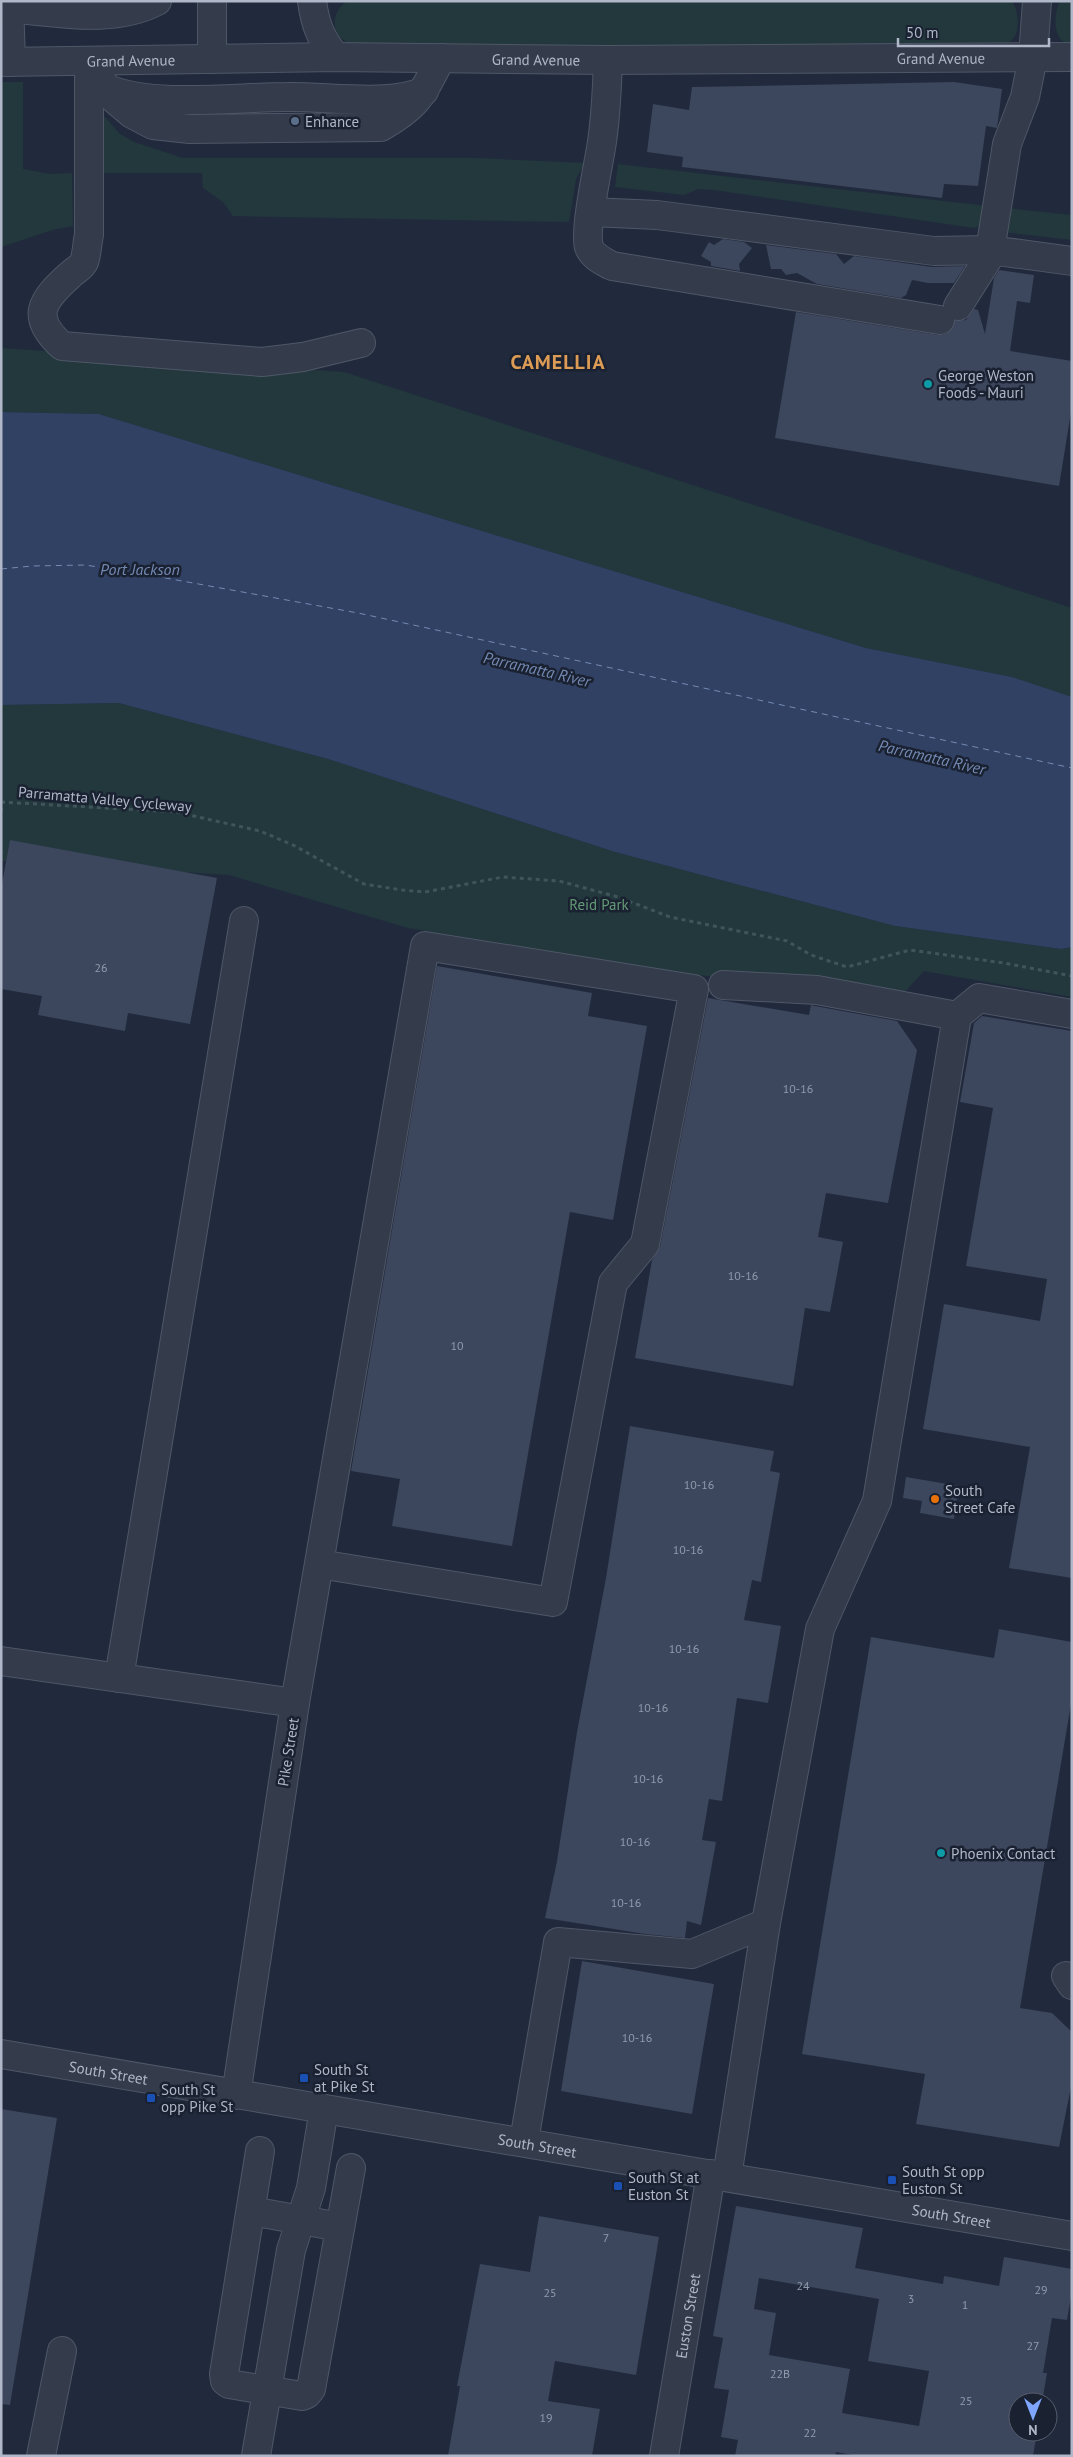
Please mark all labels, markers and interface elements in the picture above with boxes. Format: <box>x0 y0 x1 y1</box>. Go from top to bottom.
scale bar <box>898 15 1049 47</box>
text: 50 m <box>906 23 939 42</box>
street label: Grand Avenue <box>897 48 985 68</box>
street label: Grand Avenue <box>492 49 580 69</box>
street label: Grand Avenue <box>87 50 175 70</box>
place label: Enhance <box>305 112 359 131</box>
marker: Enhance <box>289 115 301 127</box>
district label: CAMELLIA <box>510 349 606 375</box>
place label: George Weston Foods - Mauri <box>938 366 1034 402</box>
marker: George Weston Foods - Mauri <box>922 378 934 390</box>
water label: Port Jackson <box>100 559 180 579</box>
water label: Parramatta River <box>482 647 594 691</box>
water label: Parramatta River <box>877 735 989 779</box>
street label: Parramatta Valley Cycleway <box>17 782 193 816</box>
park label: Reid Park <box>569 895 630 914</box>
house number: 26 <box>94 960 108 975</box>
house number: 10-16 <box>783 1081 813 1096</box>
house number: 10-16 <box>728 1268 758 1283</box>
house number: 10 <box>450 1338 464 1353</box>
house number: 10-16 <box>684 1477 714 1492</box>
place label: South Street Cafe <box>945 1481 1015 1517</box>
marker: South Street Cafe <box>929 1493 941 1505</box>
house number: 10-16 <box>673 1542 703 1557</box>
house number: 10-16 <box>669 1641 699 1656</box>
house number: 10-16 <box>638 1700 668 1715</box>
street label: Pike Street <box>273 1716 303 1788</box>
house number: 10-16 <box>633 1771 663 1786</box>
house number: 10-16 <box>620 1834 650 1849</box>
place label: Phoenix Contact <box>951 1844 1055 1863</box>
marker: Phoenix Contact <box>935 1847 947 1859</box>
house number: 10-16 <box>611 1895 641 1910</box>
house number: 10-16 <box>622 2030 652 2045</box>
street label: South Street <box>68 2056 149 2088</box>
place label: South St at Pike St <box>314 2060 375 2096</box>
marker: South St at Pike St <box>298 2072 310 2084</box>
place label: South St opp Pike St <box>161 2080 233 2116</box>
marker: South St opp Pike St <box>145 2092 157 2104</box>
street label: South Street <box>496 2129 578 2161</box>
place label: South St opp Euston St <box>902 2162 985 2198</box>
place label: South St at Euston St <box>628 2168 699 2204</box>
marker: South St opp Euston St <box>886 2174 898 2186</box>
marker: South St at Euston St <box>612 2180 624 2192</box>
street label: South Street <box>910 2199 992 2232</box>
house number: 7 <box>603 2230 609 2245</box>
street label: Euston Street <box>671 2272 704 2360</box>
house number: 24 <box>796 2278 810 2293</box>
house number: 29 <box>1034 2282 1048 2297</box>
house number: 25 <box>543 2285 557 2300</box>
house number: 3 <box>908 2291 914 2306</box>
house number: 1 <box>962 2297 968 2312</box>
house number: 27 <box>1026 2338 1040 2353</box>
house number: 22B <box>770 2366 790 2381</box>
north arrow <box>1008 2392 1058 2442</box>
house number: 25 <box>959 2393 973 2408</box>
house number: 19 <box>539 2410 553 2425</box>
text: N <box>1028 2421 1038 2439</box>
house number: 22 <box>803 2425 817 2440</box>

